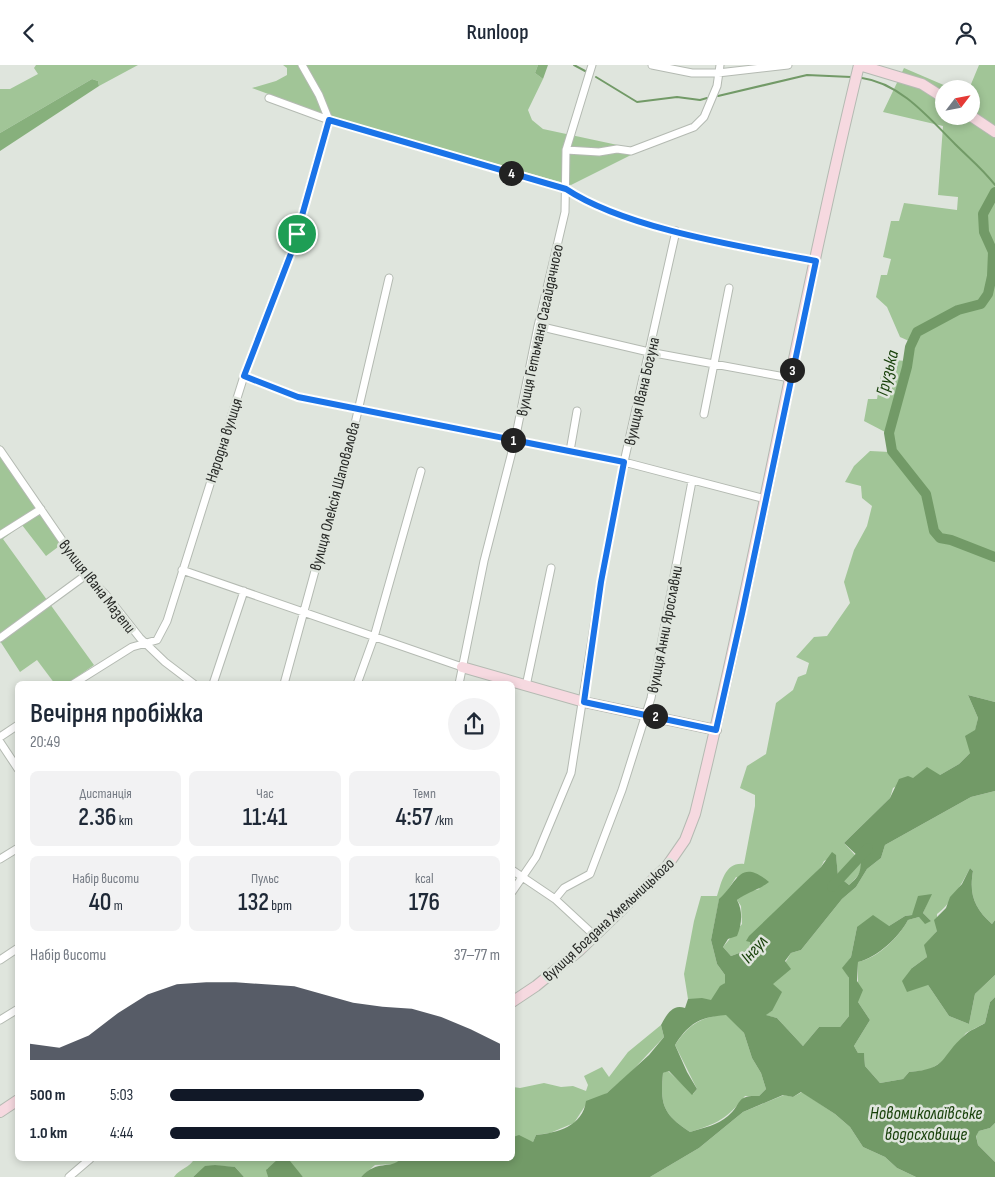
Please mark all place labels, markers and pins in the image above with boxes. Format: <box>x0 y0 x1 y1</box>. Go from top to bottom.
pin: 4 <box>498 161 524 185</box>
pin <box>276 213 318 255</box>
pin: 3 <box>780 357 804 383</box>
pin: 1 <box>500 427 526 453</box>
pin: 2 <box>642 703 668 729</box>

